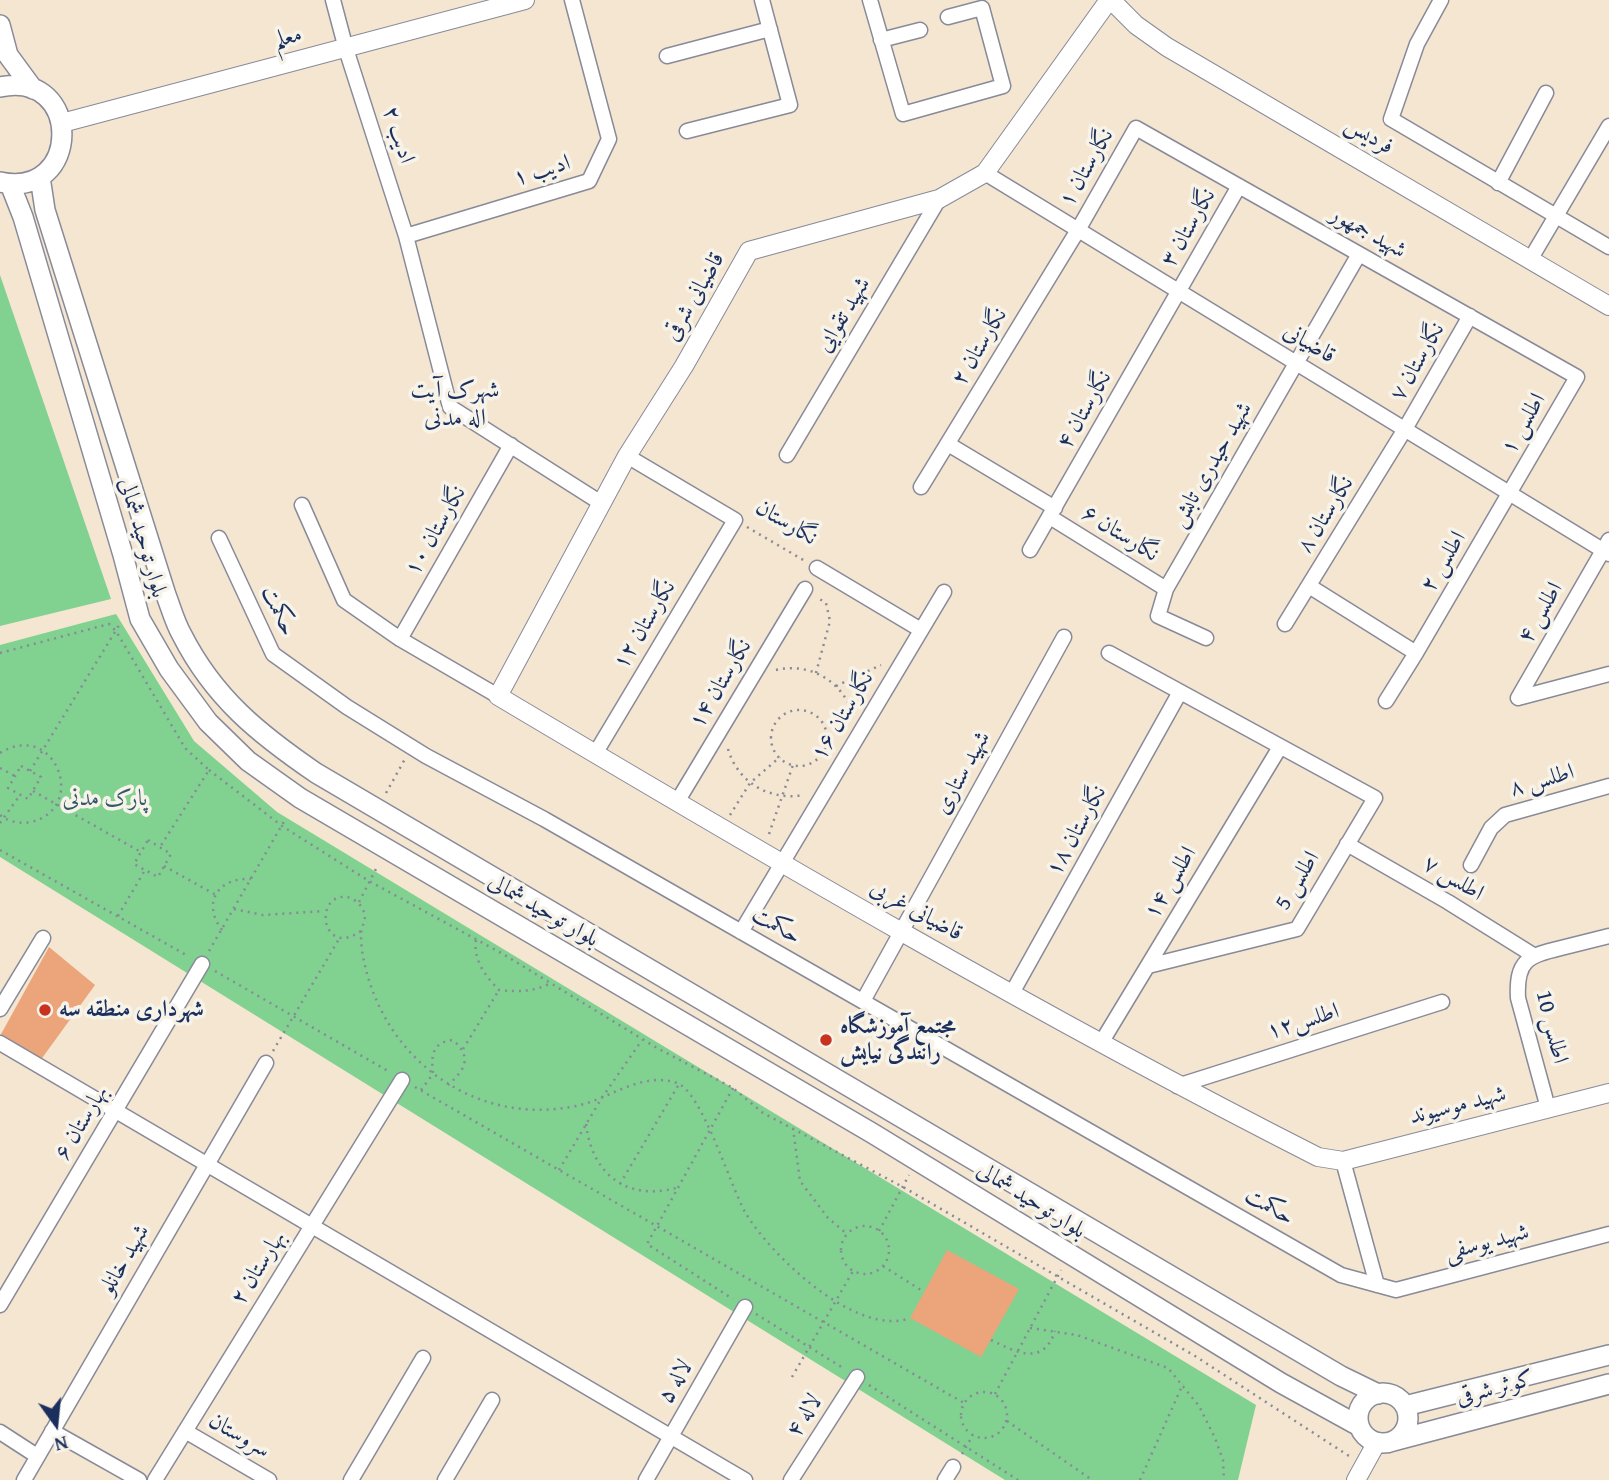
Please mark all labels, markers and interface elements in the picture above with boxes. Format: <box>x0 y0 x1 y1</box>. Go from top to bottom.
street label: معلم <box>271 21 305 55</box>
street label: ادیب ۲ <box>376 103 420 167</box>
street label: فردیس <box>1340 111 1398 161</box>
street label: نگارستان ۱ <box>1054 124 1120 212</box>
street label: ادیب ۱ <box>510 149 574 193</box>
street label: نگارستان ۳ <box>1156 184 1222 272</box>
street label: شهید جمهور <box>1325 201 1411 265</box>
street label: قاضیانی شرقی <box>659 248 731 346</box>
street label: شهید تقوایی <box>811 272 877 358</box>
street label: نگارستان ۲ <box>946 303 1014 391</box>
street label: قاضیانی <box>1278 318 1340 370</box>
street label: نگارستان ۷ <box>1385 318 1451 406</box>
street label: نگارستان ۴ <box>1052 366 1118 454</box>
district label: شهرک آیت اله مدنی <box>411 377 499 433</box>
street label: اطلس ۱ <box>1496 389 1552 459</box>
street label: شهید حیدری تابش <box>1165 397 1259 533</box>
street label: نگارستان ۸ <box>1292 471 1360 559</box>
street label: بلوار توحید شمالی <box>112 475 172 601</box>
street label: نگارستان ۱۰ <box>399 481 473 581</box>
street label: نگارستان <box>750 494 822 552</box>
street label: نگارستان ۶ <box>1076 500 1164 568</box>
street label: اطلس ۲ <box>1415 527 1473 597</box>
street label: نگارستان ۱۲ <box>608 575 682 675</box>
street label: اطلس ۴ <box>1513 578 1569 648</box>
street label: حکمت <box>254 582 302 640</box>
street label: نگارستان ۱۴ <box>684 634 758 734</box>
street label: نگارستان ۱۶ <box>806 666 880 766</box>
street label: شهید ستاری <box>929 727 997 819</box>
street label: اطلس ۸ <box>1507 759 1577 803</box>
street label: نگارستان ۱۸ <box>1041 781 1113 881</box>
park label: پارک مدنی <box>63 785 147 813</box>
street label: اطلس ۱۴ <box>1139 842 1203 924</box>
street label: اطلس 5 <box>1270 847 1326 915</box>
street label: اطلس ۷ <box>1418 850 1488 908</box>
street label: بلوار توحید شمالی <box>483 868 603 954</box>
street label: قاضیانی غربی <box>865 874 967 948</box>
street label: حکمت <box>747 901 805 951</box>
street label: اطلس 10 <box>1529 987 1573 1067</box>
place label: شهرداری منطقه سه <box>59 996 204 1024</box>
street label: اطلس۱۲ <box>1263 998 1343 1046</box>
marker: شهرداری منطقه سه <box>37 1002 53 1018</box>
place label: مجتمع آموزشگاه رانندگی نیایش <box>840 1013 956 1067</box>
marker: مجتمع آموزشگاه رانندگی نیایش <box>818 1032 834 1048</box>
street label: بهارستان ۶ <box>49 1081 115 1165</box>
street label: شهید موسیوند <box>1407 1081 1509 1131</box>
street label: بلوار توحید شمالی <box>971 1157 1091 1245</box>
street label: حکمت <box>1240 1182 1298 1232</box>
street label: شهید یوسفی <box>1442 1219 1532 1267</box>
street label: شهید خانلو <box>94 1220 156 1300</box>
street label: بهارستان ۲ <box>225 1226 293 1310</box>
street label: لاله ۵ <box>653 1355 699 1409</box>
street label: کوثر شرقی <box>1453 1365 1537 1413</box>
north arrow <box>21 1389 91 1459</box>
street label: لاله ۴ <box>781 1389 829 1443</box>
street label: سروستان <box>203 1407 275 1465</box>
text: N <box>52 1429 71 1459</box>

